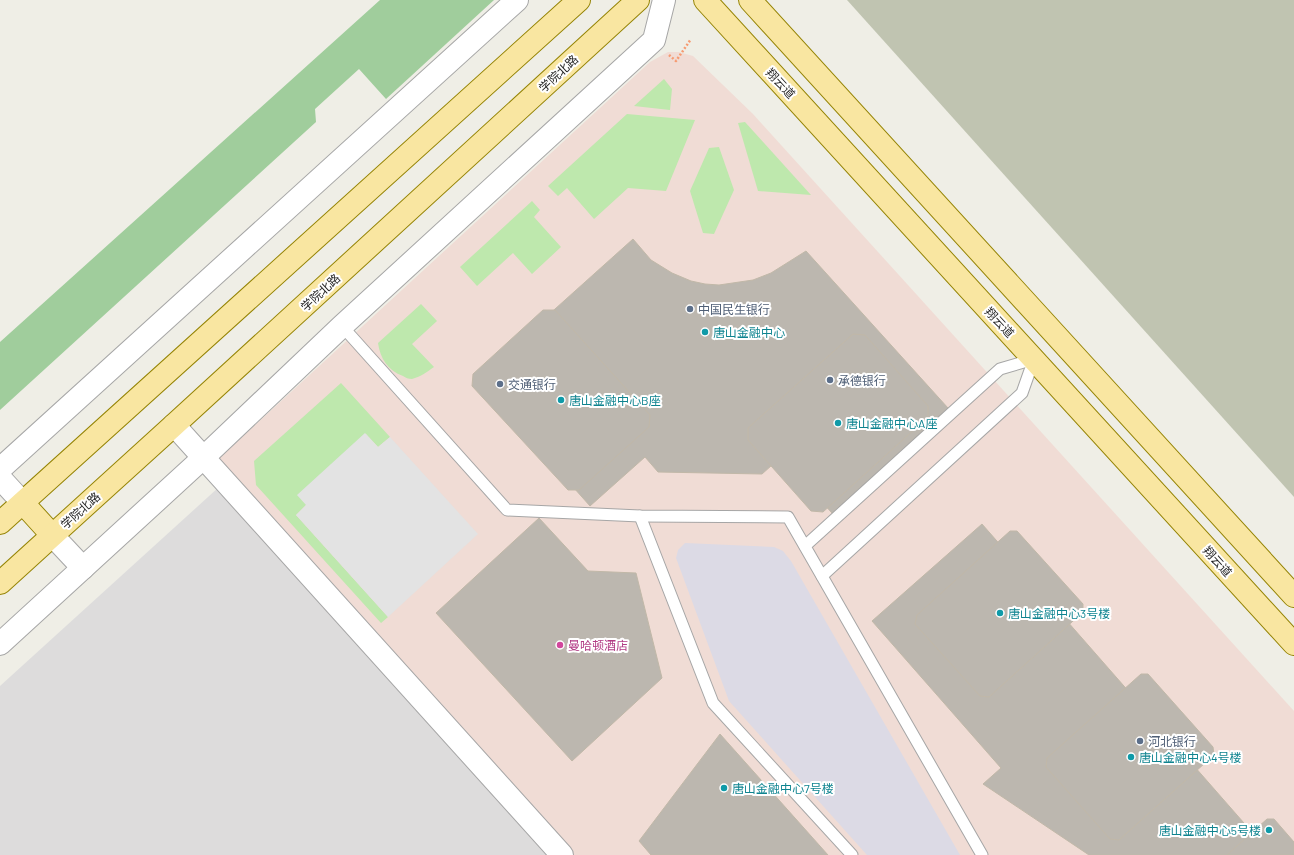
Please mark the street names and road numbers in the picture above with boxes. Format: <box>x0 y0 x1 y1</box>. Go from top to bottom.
street label: 学院北路 <box>536 52 580 94</box>
street label: 翔云道 <box>764 65 798 101</box>
street label: 学院北路 <box>298 271 342 313</box>
street label: 翔云道 <box>983 304 1017 340</box>
street label: 学院北路 <box>57 489 103 531</box>
street label: 翔云道 <box>1201 543 1235 579</box>

